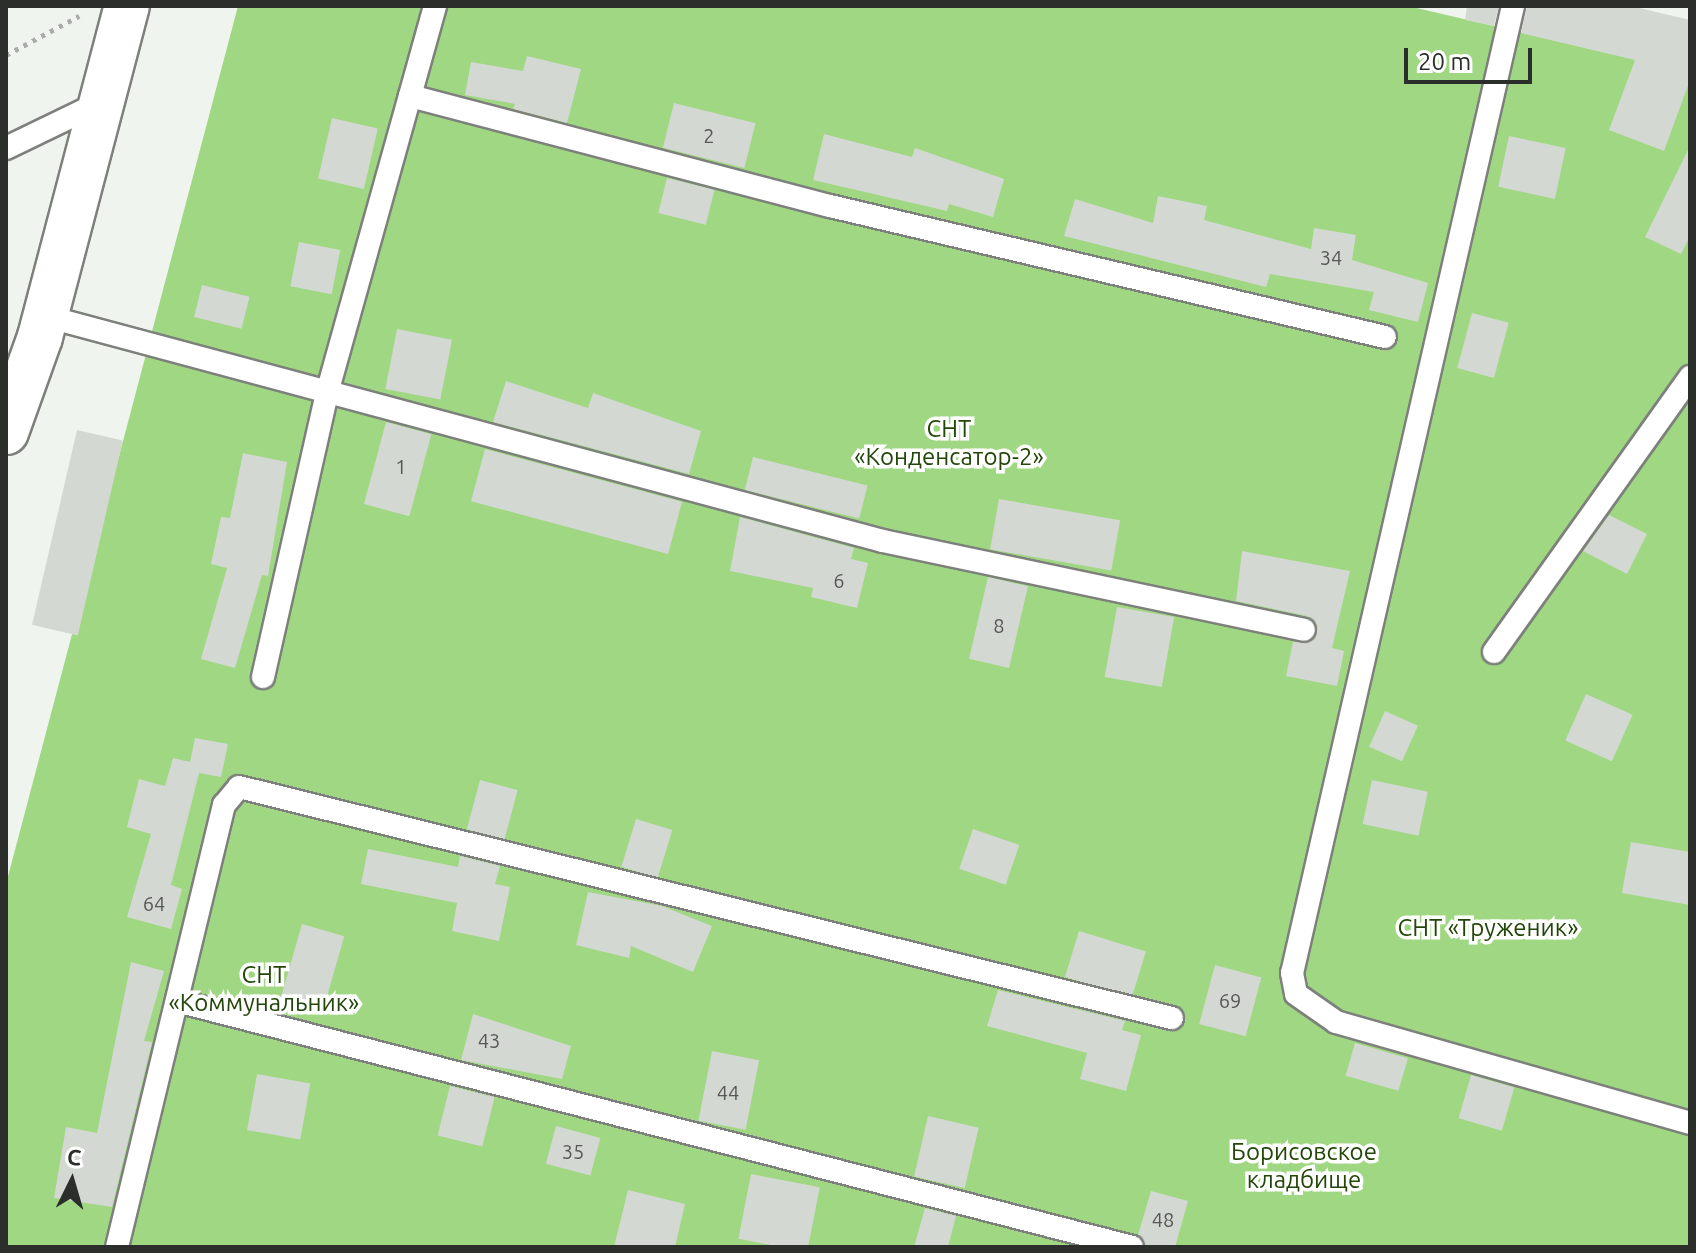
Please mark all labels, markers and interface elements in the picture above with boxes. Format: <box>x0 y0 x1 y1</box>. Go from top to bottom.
scale bar <box>1408 32 1536 82</box>
text: 20 m <box>1418 48 1471 75</box>
house number: 2 <box>703 123 715 147</box>
house number: 34 <box>1320 245 1342 269</box>
park label: СНТ «Конденсатор-2» <box>854 415 1044 471</box>
house number: 1 <box>395 454 407 478</box>
house number: 6 <box>833 568 845 592</box>
house number: 8 <box>993 613 1005 637</box>
house number: 64 <box>143 891 165 915</box>
park label: СНТ «Труженик» <box>1398 914 1578 942</box>
park label: СНТ «Коммунальник» <box>169 961 359 1017</box>
house number: 69 <box>1219 988 1241 1012</box>
house number: 43 <box>478 1028 500 1052</box>
house number: 44 <box>717 1080 739 1104</box>
park label: Борисовское кладбище <box>1231 1138 1377 1194</box>
house number: 35 <box>562 1139 584 1163</box>
north arrow <box>32 1141 112 1221</box>
text: С <box>66 1144 82 1170</box>
house number: 48 <box>1152 1207 1174 1231</box>

